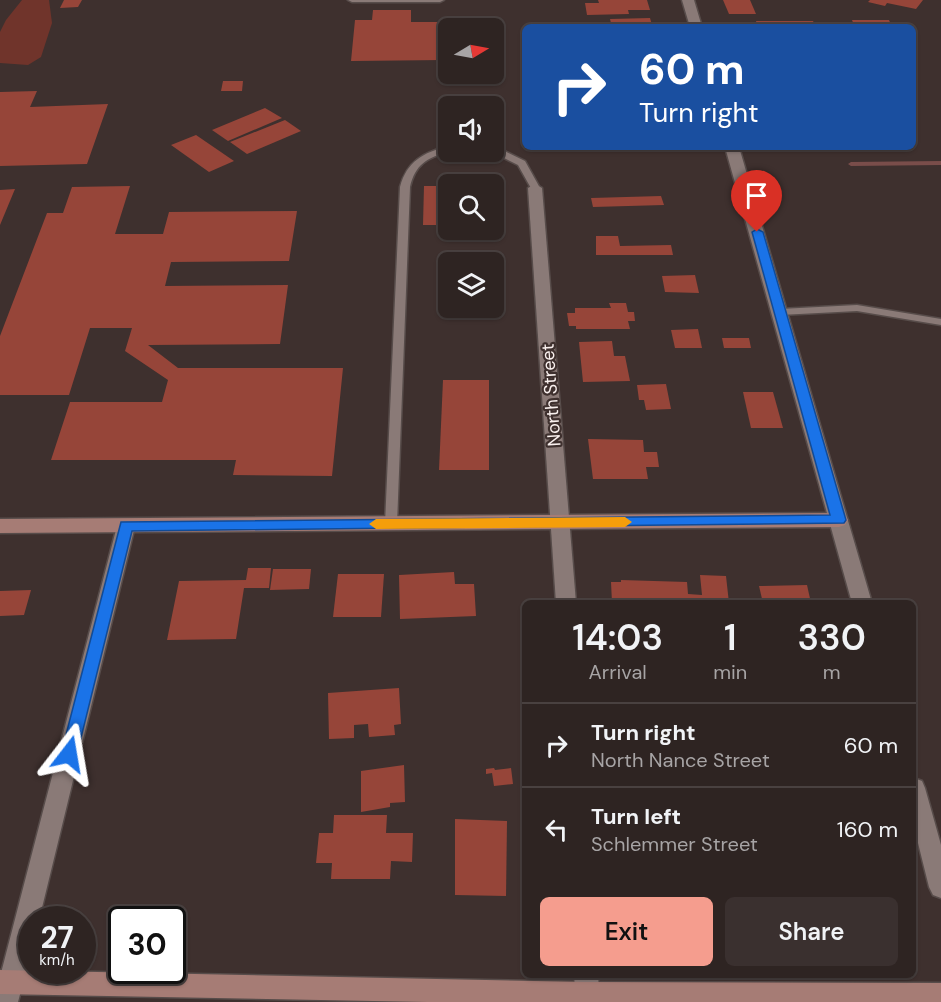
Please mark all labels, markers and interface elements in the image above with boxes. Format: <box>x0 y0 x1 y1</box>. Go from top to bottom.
north arrow <box>438 18 504 84</box>
map controls <box>438 18 504 318</box>
text: 60 m <box>639 42 745 97</box>
icon: right <box>540 48 618 126</box>
text: Turn right <box>639 95 759 130</box>
button: sound <box>438 96 504 162</box>
pin <box>731 170 782 232</box>
button: search <box>438 174 504 240</box>
icon: arrive <box>740 179 773 212</box>
button: layers <box>438 252 504 318</box>
street label: North Street <box>535 343 567 447</box>
text: 14:03 <box>572 614 663 661</box>
text: 1 <box>724 614 737 661</box>
text: 330 <box>798 614 866 661</box>
text: Arrival <box>588 659 647 685</box>
text: min <box>713 659 747 685</box>
text: m <box>823 659 841 685</box>
text: Turn right <box>591 718 696 747</box>
position arrow <box>37 722 101 786</box>
icon: right <box>540 729 573 762</box>
text: 60 m <box>844 731 898 760</box>
text: North Nance Street <box>591 747 770 773</box>
text: Turn left <box>591 802 681 831</box>
icon: left <box>540 813 573 846</box>
text: 160 m <box>837 815 898 844</box>
text: Schlemmer Street <box>591 831 758 857</box>
button: Exit <box>540 897 713 966</box>
button: Share <box>725 897 898 966</box>
speed limit sign: 30 <box>108 906 186 984</box>
text: 27 <box>40 918 74 957</box>
text: km/h <box>39 950 75 970</box>

